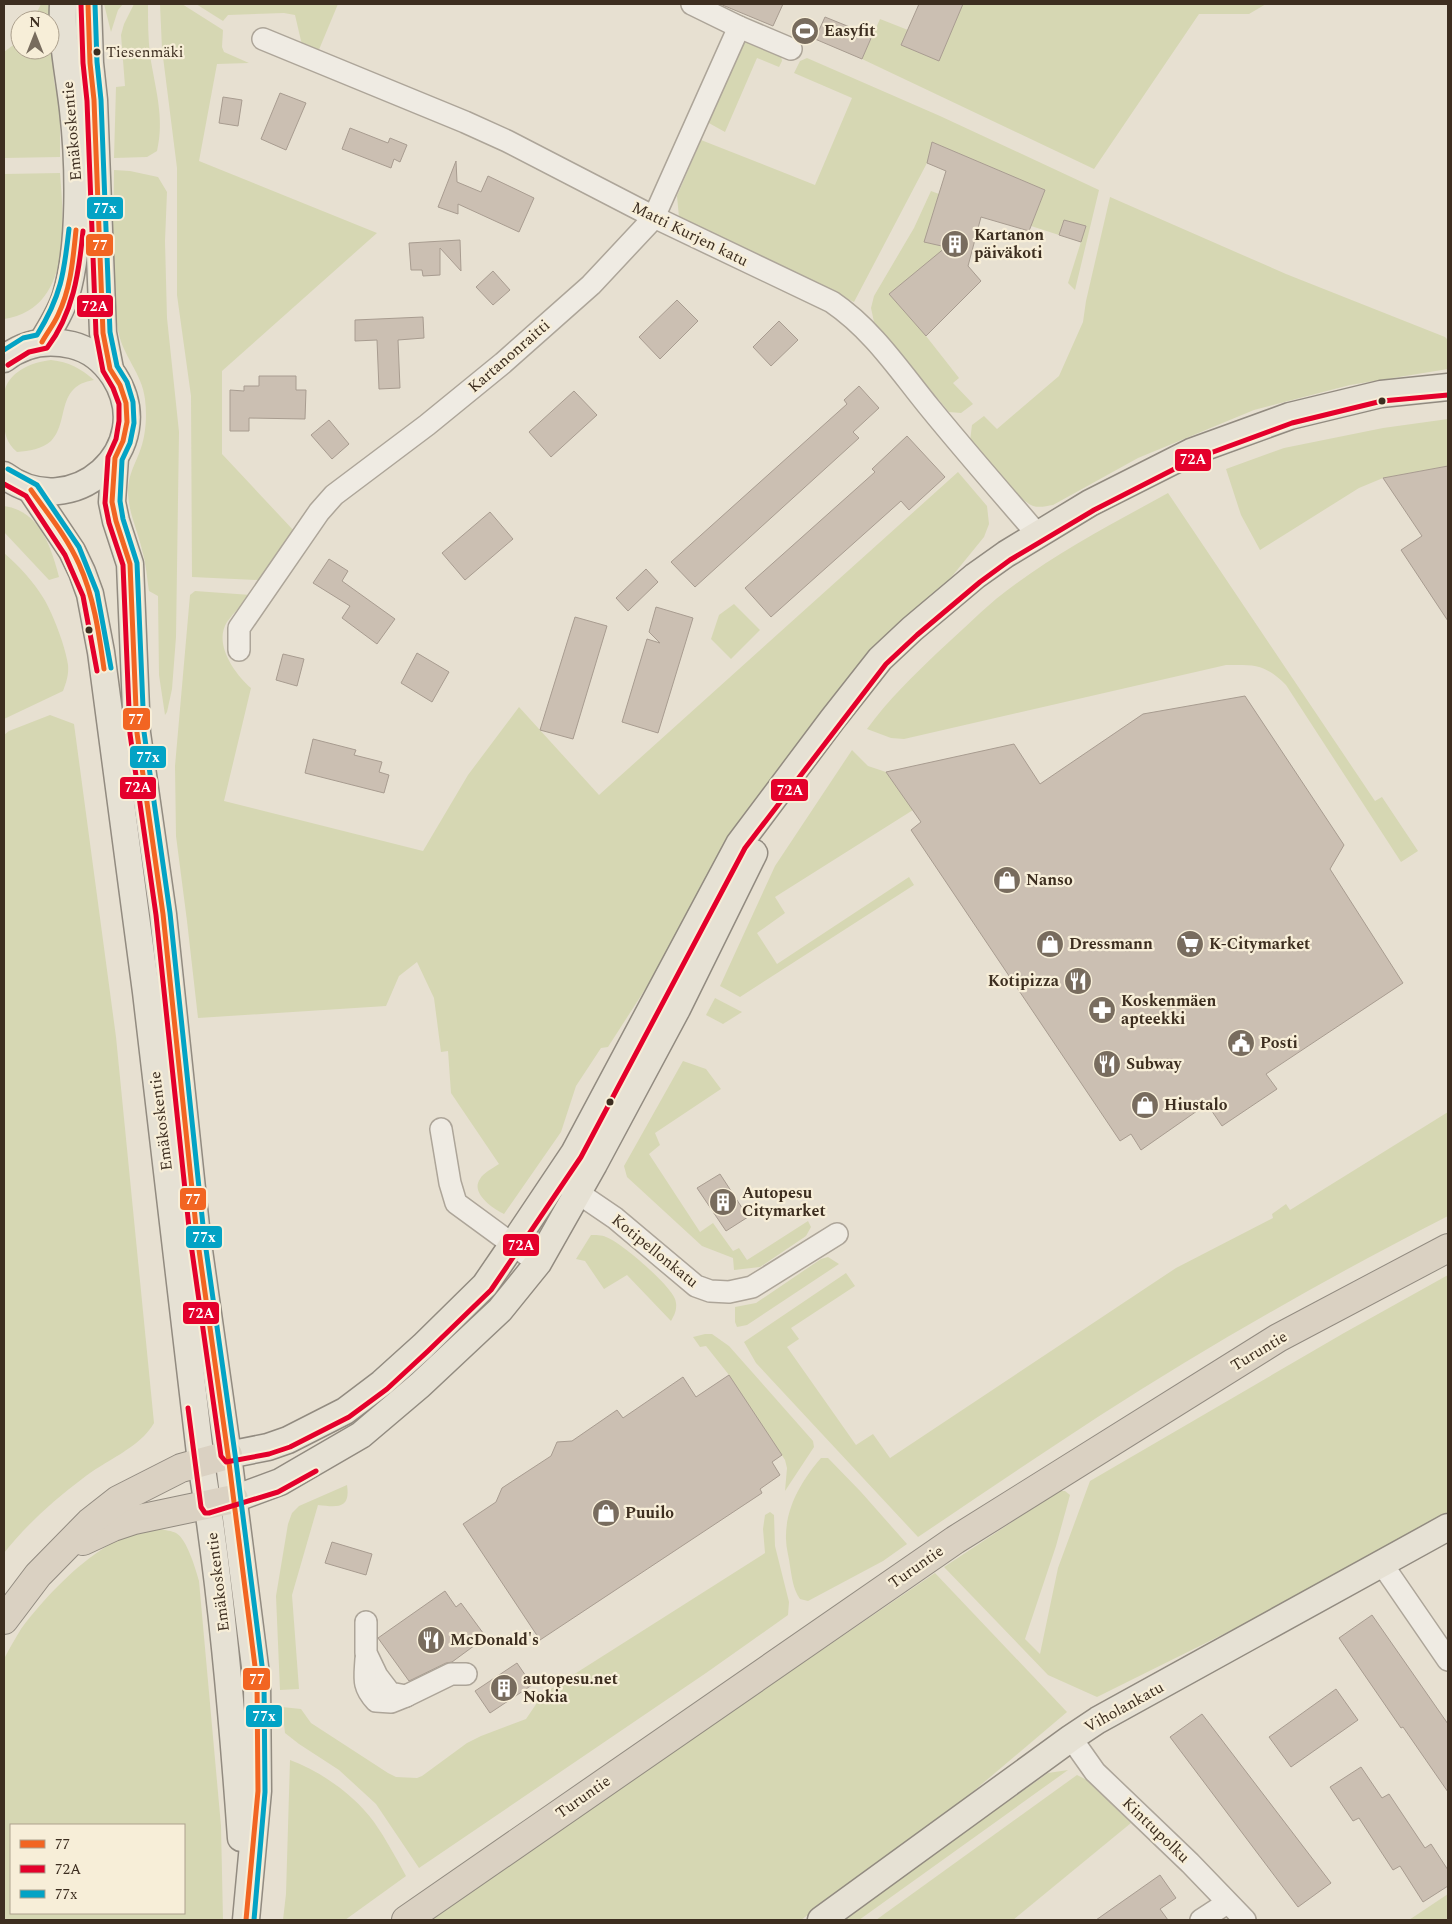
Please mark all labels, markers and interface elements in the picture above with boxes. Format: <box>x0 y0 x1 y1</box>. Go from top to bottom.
north arrow <box>10 10 60 60</box>
text: N <box>29 12 41 33</box>
sports icon: Easyfit <box>790 16 820 46</box>
place label: Easyfit <box>824 19 875 43</box>
place label: Tiesenmäki <box>106 41 183 64</box>
marker: Tiesenmäki <box>92 47 102 57</box>
street label: Emäkoskentie <box>56 80 88 182</box>
street label: Matti Kurjen katu <box>628 195 752 273</box>
line badge: 77x <box>86 196 124 220</box>
text: 77x <box>93 198 117 219</box>
place label: Kartanon päiväkoti <box>974 223 1044 265</box>
building icon: Kartanon päiväkoti <box>940 229 970 259</box>
line badge: 77 <box>85 233 114 257</box>
text: 77 <box>92 235 108 256</box>
line badge: 72A <box>76 294 114 318</box>
text: 72A <box>82 296 108 317</box>
street label: Kartanonraitti <box>463 314 555 398</box>
unlabelled marker <box>1377 396 1387 406</box>
line badge: 72A <box>1174 448 1212 472</box>
text: 72A <box>1180 449 1206 470</box>
unlabelled marker <box>84 625 94 635</box>
line badge: 77 <box>122 707 151 731</box>
text: 77 <box>128 709 144 730</box>
line badge: 77x <box>129 745 167 769</box>
text: 77x <box>136 747 160 768</box>
line badge: 72A <box>119 776 157 800</box>
text: 72A <box>125 777 151 798</box>
line badge: 72A <box>770 778 809 802</box>
text: 72A <box>777 780 803 801</box>
shop icon: Nanso <box>992 865 1022 895</box>
place label: Nanso <box>1026 868 1073 892</box>
shop icon: Dressmann <box>1035 929 1065 959</box>
supermarket icon: K-Citymarket <box>1175 929 1205 959</box>
place label: Dressmann <box>1069 932 1153 956</box>
place label: K-Citymarket <box>1209 932 1310 956</box>
restaurant icon: Kotipizza <box>1063 966 1093 996</box>
place label: Kotipizza <box>988 969 1060 993</box>
place label: Koskenmäen apteekki <box>1121 989 1217 1031</box>
pharmacy icon: Koskenmäen apteekki <box>1087 995 1117 1025</box>
public building icon: Posti <box>1226 1028 1256 1058</box>
place label: Posti <box>1260 1031 1298 1055</box>
restaurant icon: Subway <box>1092 1049 1122 1079</box>
place label: Subway <box>1126 1052 1183 1076</box>
street label: Emäkoskentie <box>143 1070 179 1172</box>
shop icon: Hiustalo <box>1130 1090 1160 1120</box>
place label: Hiustalo <box>1164 1093 1228 1117</box>
unlabelled marker <box>605 1097 615 1107</box>
place label: Autopesu Citymarket <box>742 1181 826 1223</box>
line badge: 77 <box>179 1187 207 1211</box>
building icon: Autopesu Citymarket <box>708 1187 738 1217</box>
text: 77 <box>185 1189 201 1210</box>
street label: Kotipellonkatu <box>606 1208 704 1294</box>
line badge: 77x <box>185 1225 223 1249</box>
text: 77x <box>192 1227 216 1248</box>
line badge: 72A <box>502 1233 540 1257</box>
text: 72A <box>508 1235 534 1256</box>
line badge: 72A <box>182 1301 220 1325</box>
text: 72A <box>188 1303 214 1324</box>
street label: Turuntie <box>1226 1325 1292 1377</box>
shop icon: Puuilo <box>591 1498 621 1528</box>
place label: Puuilo <box>625 1501 674 1525</box>
street label: Emäkoskentie <box>200 1531 236 1633</box>
street label: Turuntie <box>883 1539 949 1595</box>
restaurant icon: McDonald's <box>416 1625 446 1655</box>
place label: McDonald's <box>450 1628 539 1652</box>
line badge: 77 <box>242 1667 271 1691</box>
place label: autopesu.net Nokia <box>523 1667 618 1709</box>
text: 77 <box>249 1669 265 1690</box>
building icon: autopesu.net Nokia <box>489 1673 519 1703</box>
street label: Viholankatu <box>1080 1675 1168 1739</box>
line badge: 77x <box>245 1704 283 1728</box>
text: 77x <box>252 1706 276 1727</box>
street label: Turuntie <box>550 1769 616 1825</box>
street label: Kinttupolku <box>1117 1791 1195 1869</box>
legend <box>10 1824 185 1914</box>
text: 77 <box>55 1833 70 1856</box>
text: 72A <box>55 1858 81 1881</box>
text: 77x <box>55 1883 78 1906</box>

